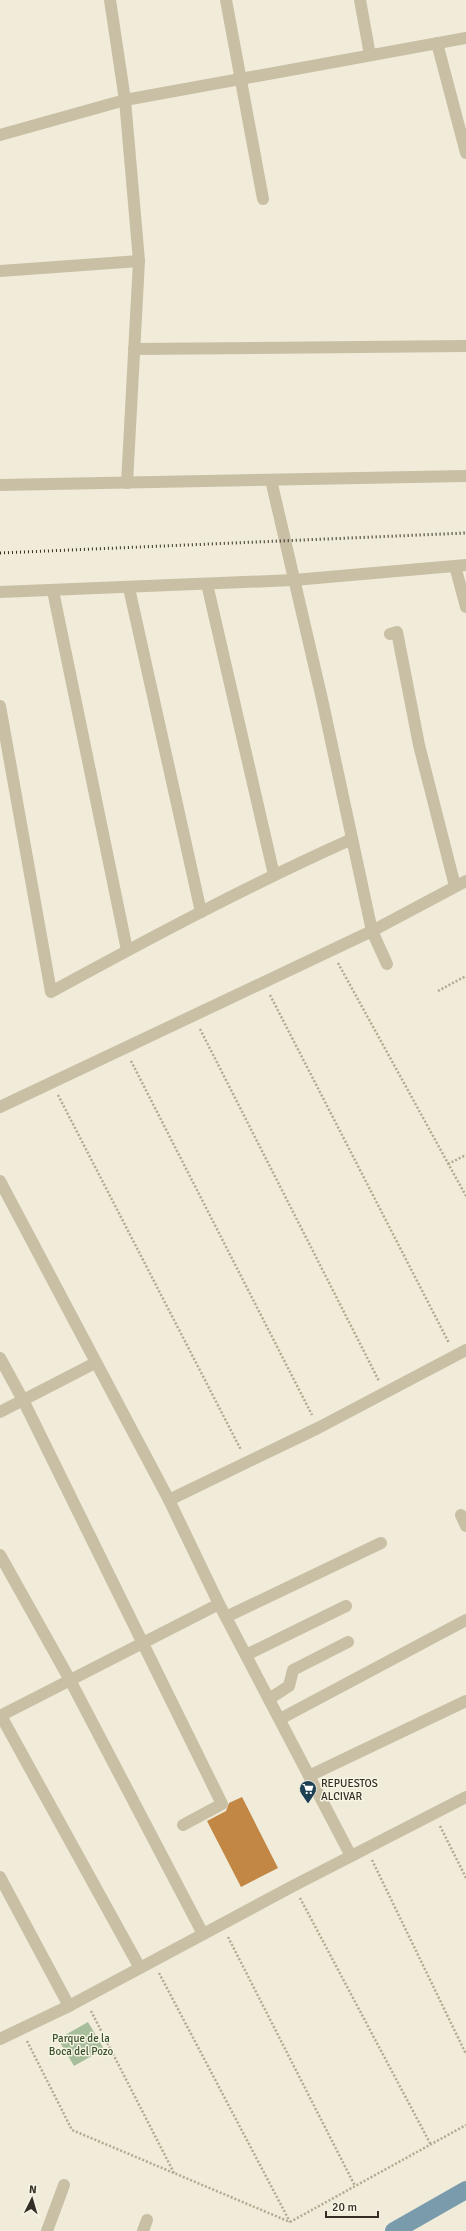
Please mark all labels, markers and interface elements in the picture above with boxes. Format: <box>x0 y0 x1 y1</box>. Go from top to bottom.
place label: REPUESTOS ALCIVAR <box>321 1777 378 1803</box>
supermarket icon: REPUESTOS ALCIVAR <box>298 1779 318 1804</box>
park label: Parque de la Boca del Pozo <box>49 2032 114 2058</box>
north arrow <box>12 2179 52 2219</box>
text: N <box>28 2183 37 2196</box>
scale bar <box>326 2193 378 2219</box>
text: 20 m <box>332 2200 357 2215</box>

